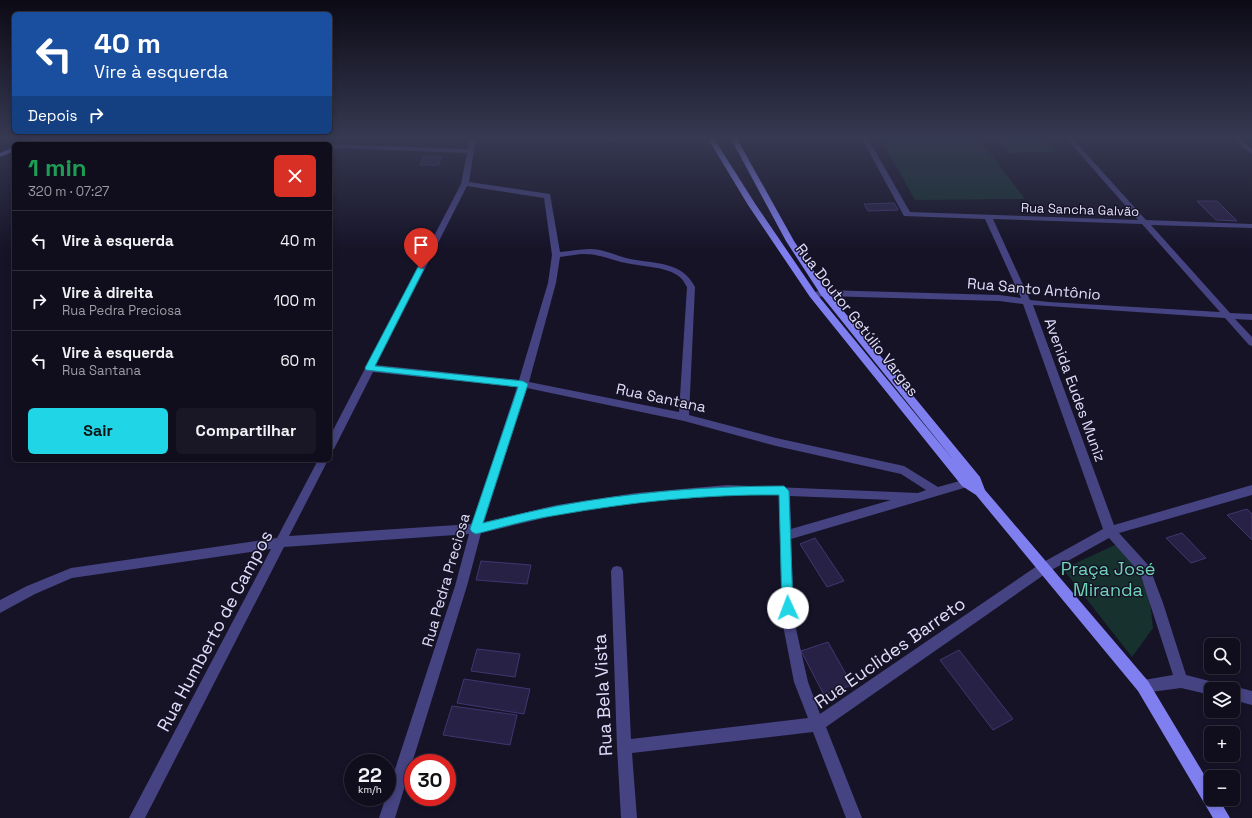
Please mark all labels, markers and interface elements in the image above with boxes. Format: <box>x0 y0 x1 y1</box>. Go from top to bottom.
text: 40 m <box>94 25 161 61</box>
icon: left <box>28 28 80 80</box>
text: Vire à esquerda <box>94 60 228 83</box>
icon: right <box>85 104 107 126</box>
text: Depois <box>28 106 77 125</box>
text: 1 min <box>28 152 87 183</box>
button: close <box>274 155 316 197</box>
text: 320 m · 07:27 <box>28 183 109 200</box>
street label: Rua Sancha Galvão <box>1021 199 1139 220</box>
pin <box>404 228 438 269</box>
icon: left <box>28 230 50 252</box>
text: Vire à esquerda <box>62 231 174 250</box>
text: 40 m <box>280 231 316 250</box>
icon: arrive <box>410 234 432 256</box>
street label: Rua Doutor Getúlio Vargas <box>792 240 923 400</box>
street label: Rua Santo Antônio <box>966 273 1102 304</box>
text: Vire à direita <box>62 283 153 302</box>
icon: right <box>28 290 50 312</box>
text: 100 m <box>274 291 316 310</box>
text: Rua Pedra Preciosa <box>62 302 182 319</box>
street label: Avenida Eudes Muniz <box>1041 315 1110 464</box>
text: Vire à esquerda <box>62 343 174 362</box>
icon: left <box>28 350 50 372</box>
text: 60 m <box>280 351 316 370</box>
text: Rua Santana <box>62 362 141 379</box>
street label: Rua Santana <box>615 379 708 416</box>
button: Sair <box>28 408 168 454</box>
button: Compartilhar <box>176 408 316 454</box>
street label: Rua Pedra Preciosa <box>417 511 474 649</box>
street label: Rua Humberto de Campos <box>152 526 277 735</box>
park label: Praça José Miranda <box>1061 557 1155 601</box>
position arrow <box>767 587 809 629</box>
street label: Rua Euclides Barreto <box>810 592 970 713</box>
street label: Rua Bela Vista <box>588 633 617 757</box>
map controls <box>1204 638 1240 806</box>
button: search <box>1204 638 1240 674</box>
button: layers <box>1204 682 1240 718</box>
button: + <box>1204 726 1240 762</box>
speed limit sign: 30 <box>404 754 456 806</box>
text: 22 <box>358 762 382 788</box>
button: − <box>1204 770 1240 806</box>
text: km/h <box>358 783 382 796</box>

